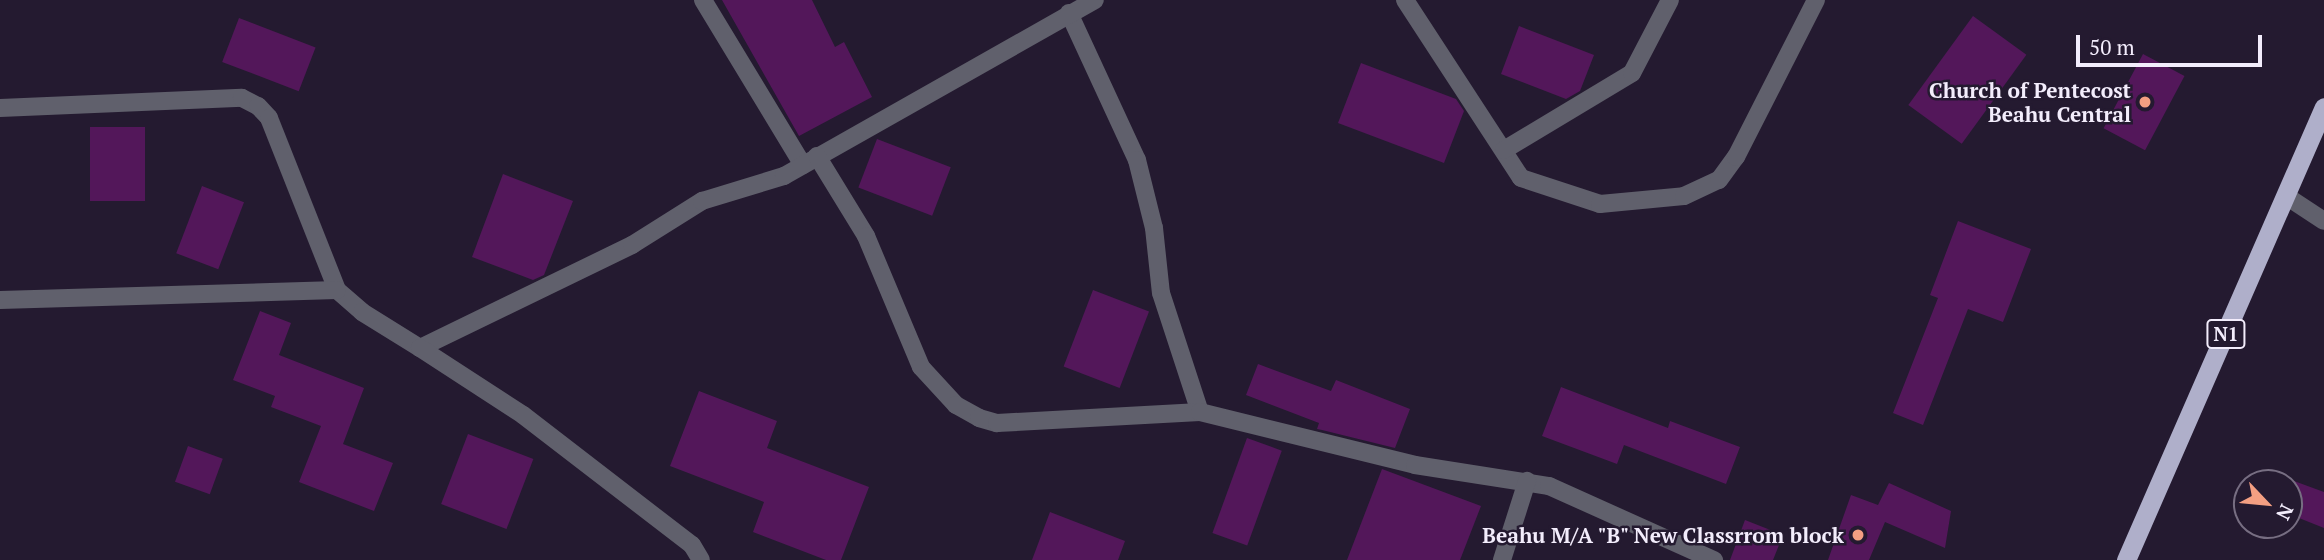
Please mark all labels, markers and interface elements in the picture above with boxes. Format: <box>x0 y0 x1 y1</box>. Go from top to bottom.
scale bar <box>2079 21 2264 65</box>
text: 50 m <box>2089 33 2135 61</box>
place label: Church of Pentecost Beahu Central <box>1929 77 2131 127</box>
marker: Church of Pentecost Beahu Central <box>2137 94 2153 110</box>
road number: N1 <box>2205 318 2247 350</box>
north arrow <box>2233 469 2303 539</box>
text: N <box>2271 501 2300 525</box>
place label: Beahu M/A "B" New Classrrom block <box>1480 522 1844 548</box>
marker: Beahu M/A "B" New Classrrom block <box>1850 527 1866 543</box>

